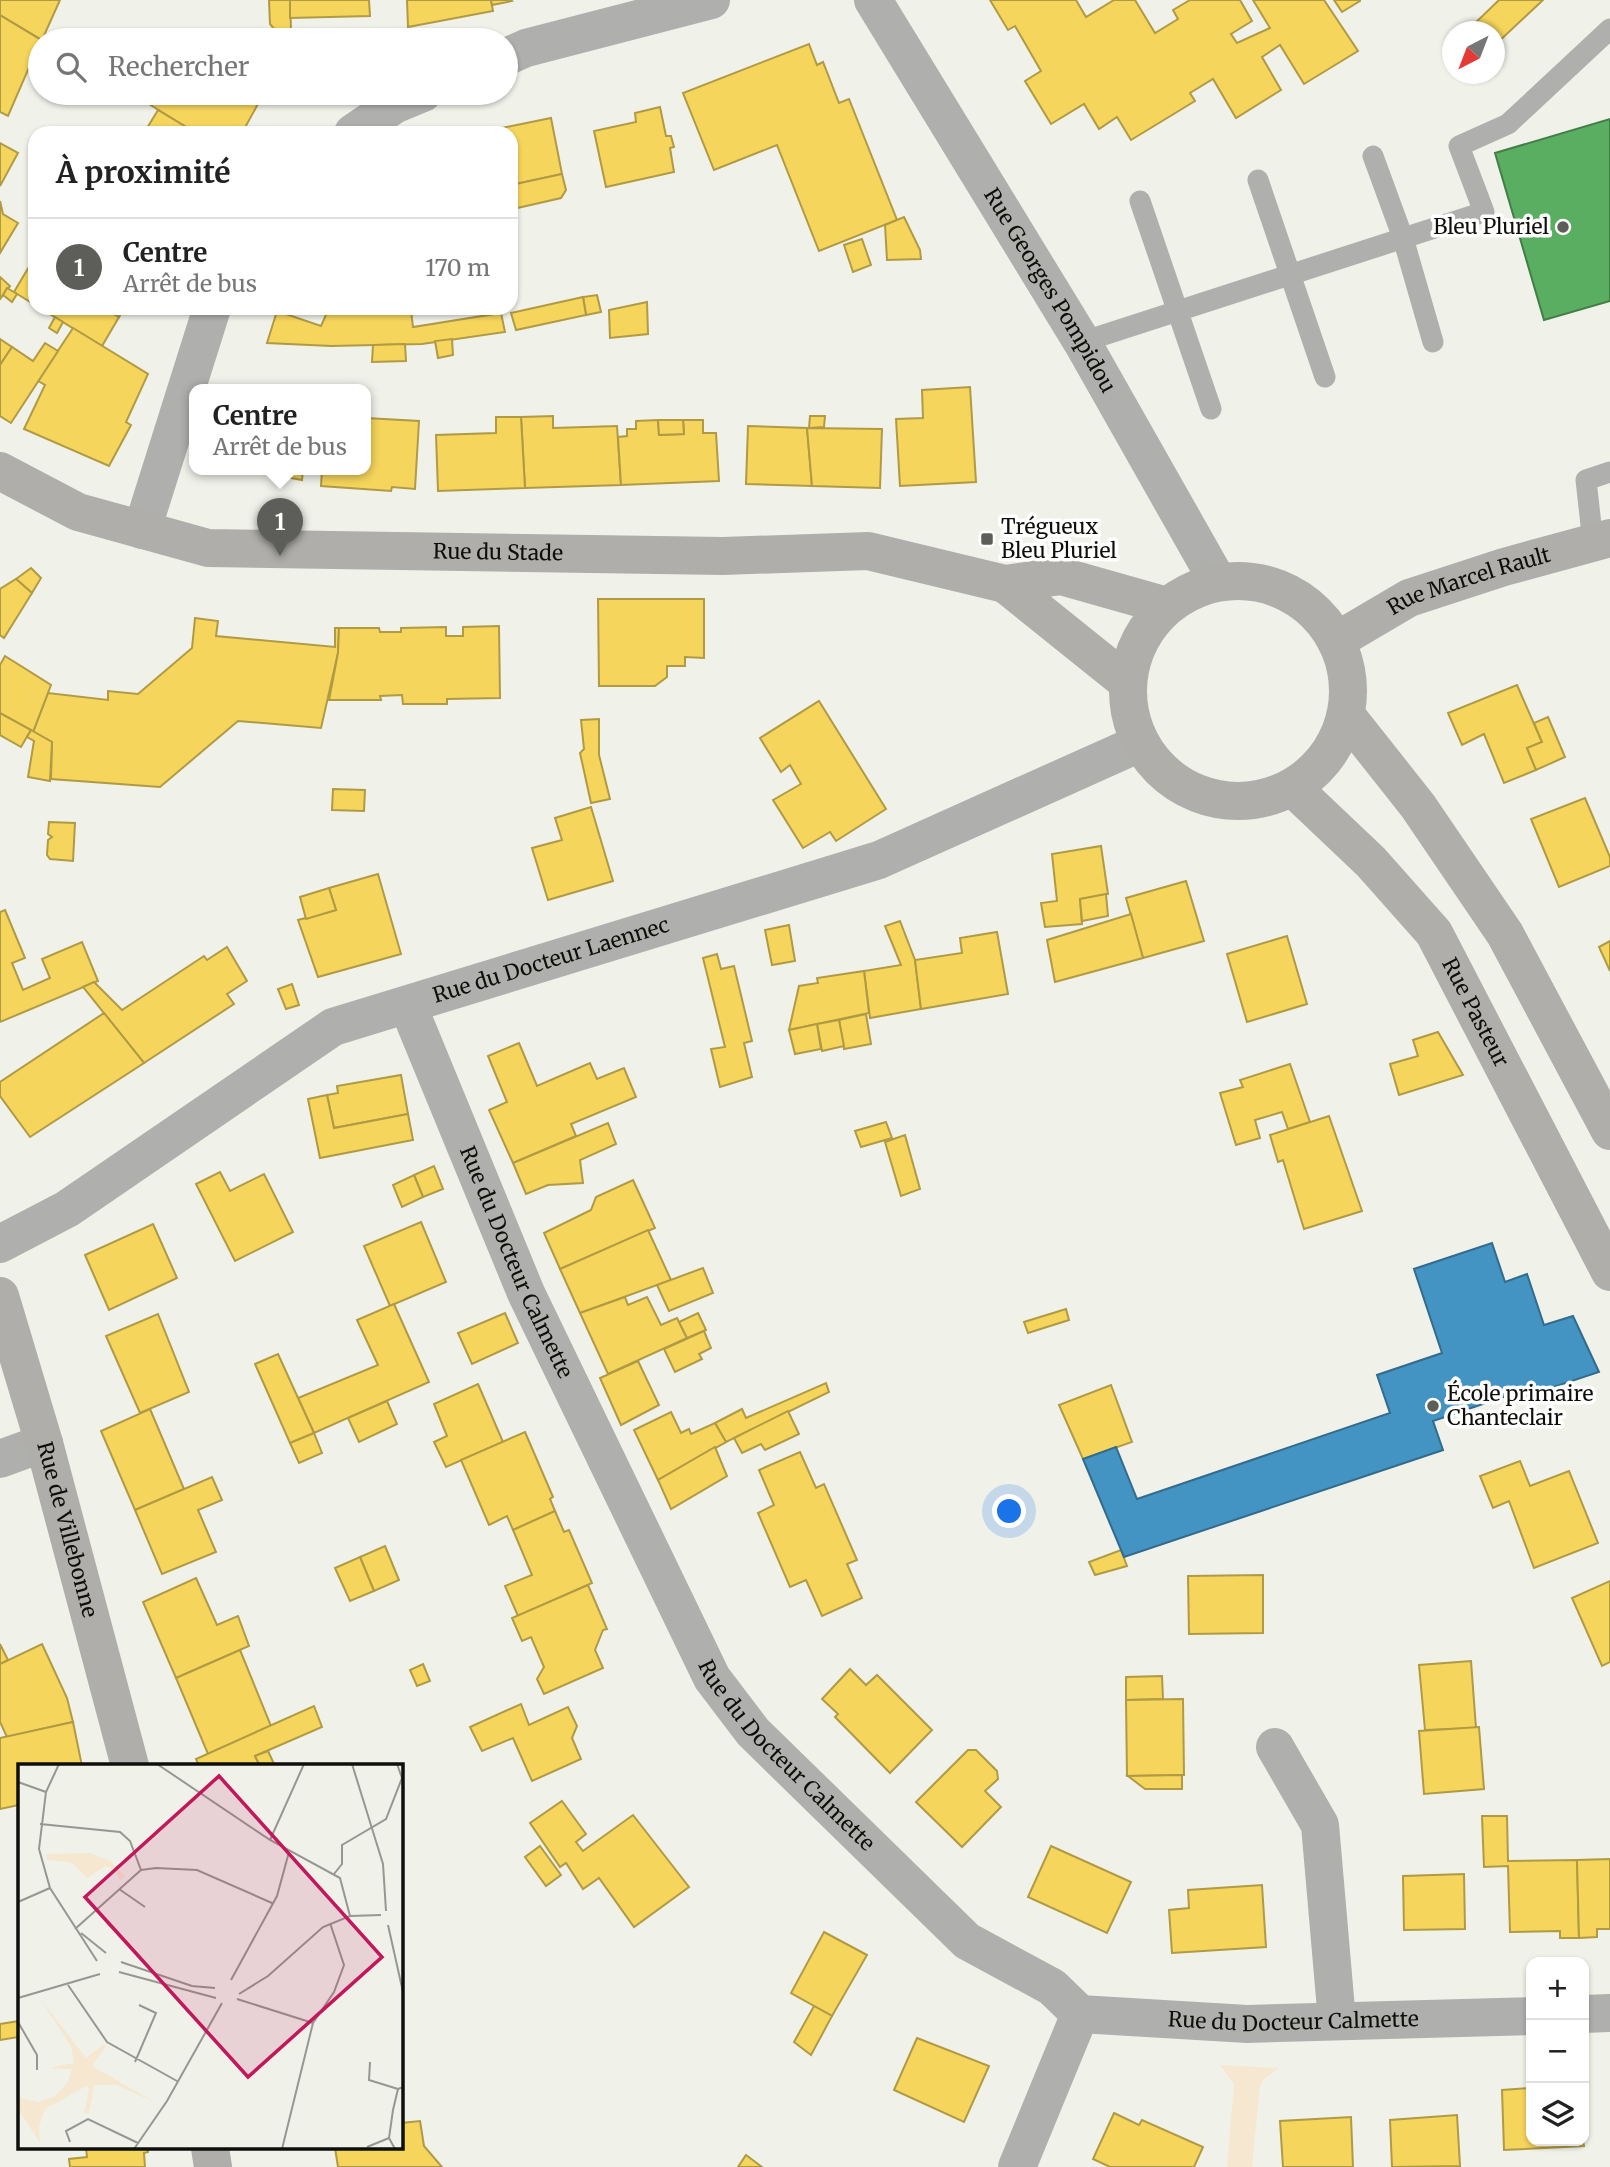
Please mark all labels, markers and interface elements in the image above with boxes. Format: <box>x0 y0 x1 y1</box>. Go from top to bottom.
north arrow <box>1442 21 1505 84</box>
search box <box>28 28 518 105</box>
icon: search <box>52 48 90 86</box>
text: Rechercher <box>108 50 250 83</box>
text: À proximité <box>56 153 231 191</box>
street label: Rue Georges Pompidou <box>978 183 1122 397</box>
place label: Bleu Pluriel <box>1433 213 1549 240</box>
marker: Bleu Pluriel <box>1555 219 1571 235</box>
text: Centre <box>123 236 207 269</box>
text: 1 <box>74 253 84 282</box>
text: 170 m <box>425 253 490 282</box>
text: Arrêt de bus <box>123 269 257 298</box>
popup <box>189 384 371 475</box>
text: Centre <box>213 399 297 432</box>
text: Arrêt de bus <box>213 432 347 461</box>
pin: 1 <box>257 498 303 556</box>
place label: Trégueux Bleu Pluriel <box>1001 513 1117 564</box>
marker: Trégueux Bleu Pluriel <box>979 531 995 547</box>
street label: Rue du Stade <box>433 537 563 567</box>
street label: Rue Marcel Rault <box>1382 541 1553 621</box>
street label: Rue du Docteur Laennec <box>429 911 673 1009</box>
street label: Rue Pasteur <box>1436 953 1515 1072</box>
street label: Rue du Docteur Calmette <box>454 1142 579 1383</box>
place label: École primaire Chanteclair <box>1447 1379 1593 1431</box>
marker: École primaire Chanteclair <box>1425 1398 1441 1414</box>
street label: Rue de Villebonne <box>31 1439 104 1620</box>
your location <box>992 1494 1026 1528</box>
street label: Rue du Docteur Calmette <box>692 1655 881 1856</box>
inset map <box>18 1764 402 2150</box>
map controls <box>1526 1957 1589 2146</box>
button: + <box>1526 1957 1589 2020</box>
street label: Rue du Docteur Calmette <box>1167 2005 1419 2037</box>
button: − <box>1526 2020 1589 2083</box>
button: layers <box>1526 2083 1589 2146</box>

